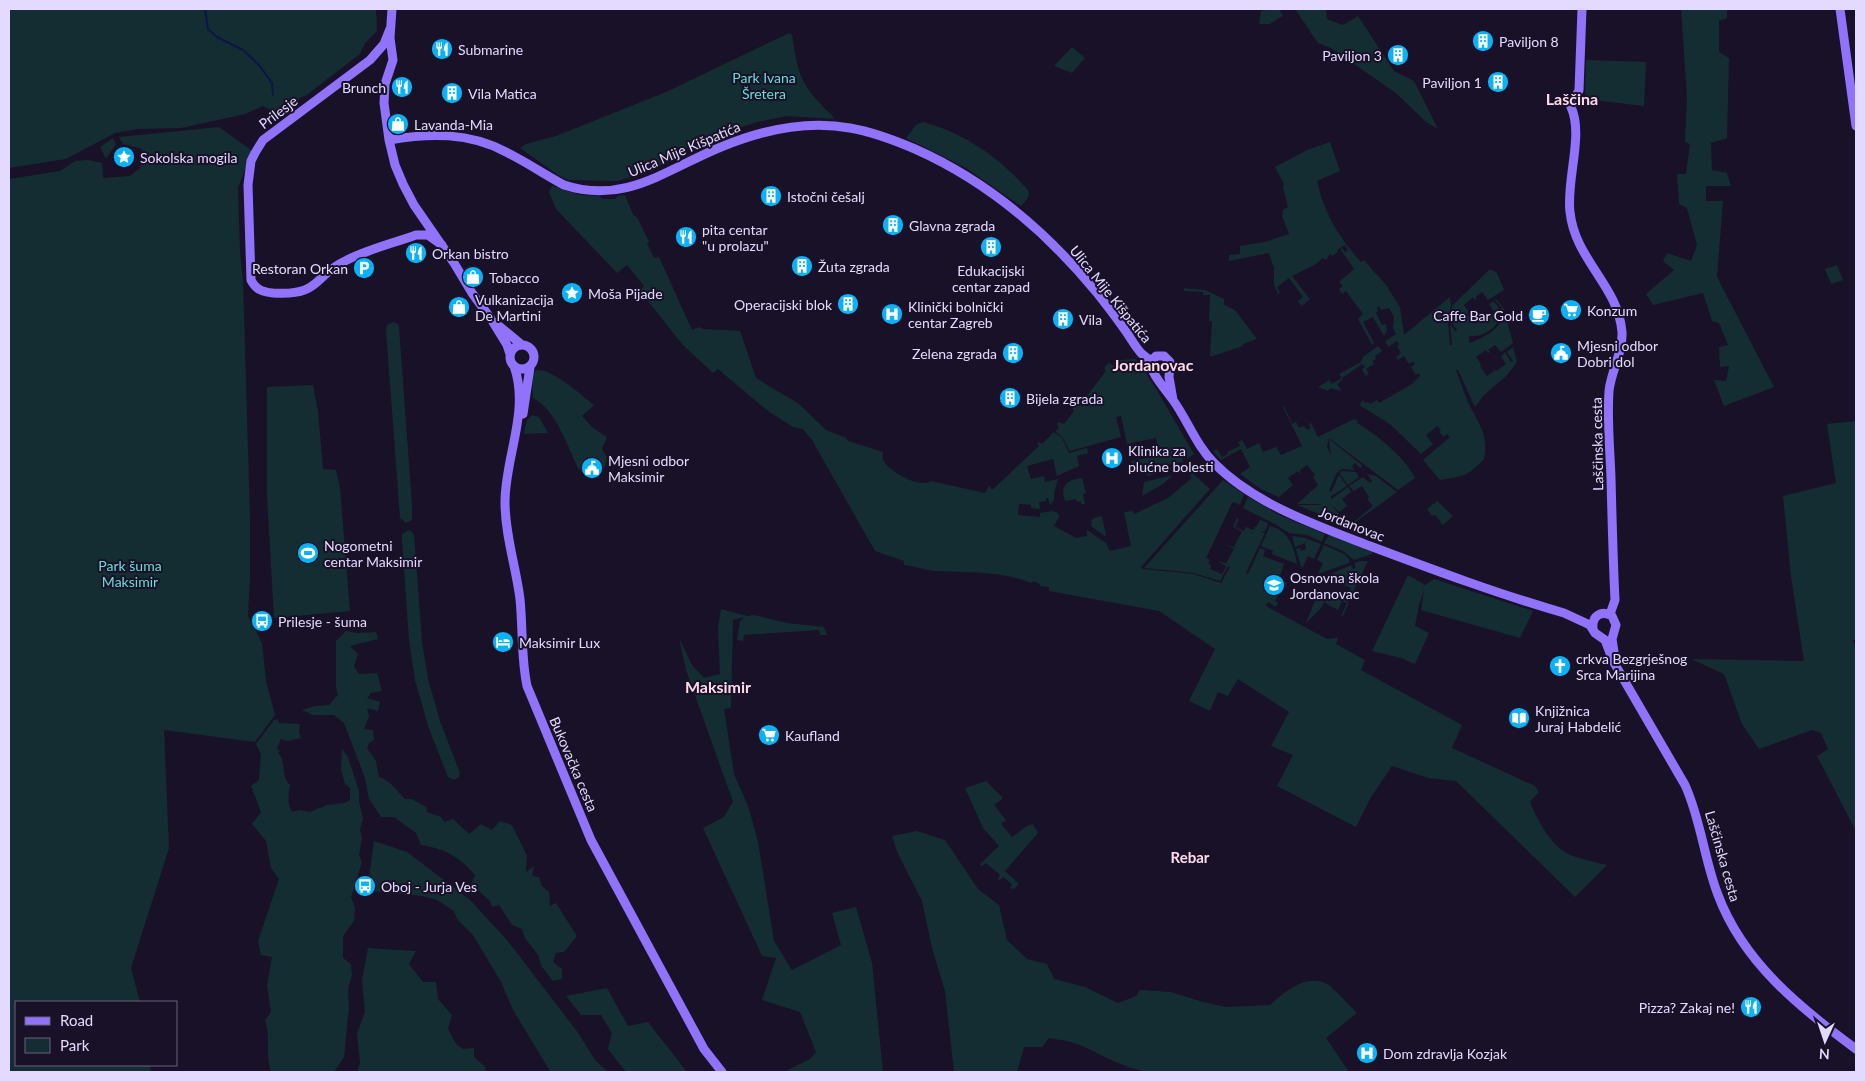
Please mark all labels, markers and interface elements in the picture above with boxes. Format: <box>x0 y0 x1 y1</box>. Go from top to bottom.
building icon: Paviljon 8 <box>1471 29 1495 53</box>
place label: Paviljon 8 <box>1499 33 1559 50</box>
restaurant icon: Submarine <box>430 37 454 61</box>
place label: Submarine <box>458 41 523 58</box>
building icon: Paviljon 3 <box>1386 43 1410 67</box>
place label: Paviljon 3 <box>1322 47 1382 64</box>
park label: Park Ivana Šretera <box>732 69 796 102</box>
building icon: Paviljon 1 <box>1486 70 1510 94</box>
place label: Paviljon 1 <box>1422 74 1482 91</box>
restaurant icon: Brunch <box>390 75 414 99</box>
place label: Brunch <box>342 79 386 96</box>
building icon: Vila Matica <box>440 81 464 105</box>
place label: Vila Matica <box>468 85 537 102</box>
district label: Laščina <box>1546 89 1598 108</box>
street label: Prilesje <box>255 92 301 132</box>
shop icon: Lavanda-Mia <box>386 112 410 136</box>
place label: Lavanda-Mia <box>414 116 493 133</box>
street label: Ulica Mije Kišpatića <box>625 118 743 180</box>
place icon: Sokolska mogila <box>112 145 136 169</box>
place label: Sokolska mogila <box>140 149 238 166</box>
building icon: Istočni češalj <box>759 184 783 208</box>
place label: Istočni češalj <box>787 188 865 205</box>
building icon: Glavna zgrada <box>881 213 905 237</box>
place label: Glavna zgrada <box>909 217 995 234</box>
place label: pita centar "u prolazu" <box>702 221 769 254</box>
restaurant icon: pita centar "u prolazu" <box>674 225 698 249</box>
building icon: Edukacijski centar zapad <box>979 235 1003 259</box>
restaurant icon: Orkan bistro <box>404 241 428 265</box>
street label: Ulica Mije Kišpatića <box>1067 242 1155 346</box>
place label: Orkan bistro <box>432 245 509 262</box>
building icon: Žuta zgrada <box>790 254 814 278</box>
parking icon: Restoran Orkan <box>352 256 376 280</box>
place label: Žuta zgrada <box>818 258 890 275</box>
place label: Restoran Orkan <box>252 260 348 277</box>
place label: Edukacijski centar zapad <box>952 262 1030 295</box>
shop icon: Tobacco <box>461 265 485 289</box>
place label: Tobacco <box>489 269 539 286</box>
place icon: Moša Pijade <box>560 281 584 305</box>
place label: Moša Pijade <box>588 285 663 302</box>
place label: Vulkanizacija De Martini <box>475 291 554 324</box>
building icon: Operacijski blok <box>836 292 860 316</box>
shop icon: Vulkanizacija De Martini <box>447 295 471 319</box>
place label: Operacijski blok <box>734 296 833 313</box>
place label: Klinički bolnički centar Zagreb <box>908 298 1003 331</box>
supermarket icon: Konzum <box>1559 298 1583 322</box>
hospital icon: Klinički bolnički centar Zagreb <box>880 302 904 326</box>
place label: Konzum <box>1587 302 1637 319</box>
cafe icon: Caffe Bar Gold <box>1527 303 1551 327</box>
building icon: Vila <box>1051 307 1075 331</box>
place label: Caffe Bar Gold <box>1433 307 1523 324</box>
place label: Vila <box>1079 311 1102 328</box>
place label: Mjesni odbor Dobri dol <box>1577 337 1658 370</box>
building icon: Zelena zgrada <box>1001 341 1025 365</box>
public building icon: Mjesni odbor Dobri dol <box>1549 341 1573 365</box>
place label: Zelena zgrada <box>912 345 997 362</box>
district label: Jordanovac <box>1113 355 1194 374</box>
building icon: Bijela zgrada <box>998 386 1022 410</box>
place label: Bijela zgrada <box>1026 390 1103 407</box>
street label: Laščinska cesta <box>1588 397 1606 491</box>
place label: Klinika za plućne bolesti <box>1128 442 1214 475</box>
hospital icon: Klinika za plućne bolesti <box>1100 446 1124 470</box>
place label: Mjesni odbor Maksimir <box>608 452 689 485</box>
public building icon: Mjesni odbor Maksimir <box>580 456 604 480</box>
street label: Jordanovac <box>1317 503 1388 545</box>
place label: Nogometni centar Maksimir <box>324 537 422 570</box>
sports icon: Nogometni centar Maksimir <box>296 541 320 565</box>
park label: Park šuma Maksimir <box>98 557 162 590</box>
place label: Osnovna škola Jordanovac <box>1290 569 1379 602</box>
school or university icon: Osnovna škola Jordanovac <box>1262 573 1286 597</box>
bus stop icon: Prilesje - šuma <box>250 609 274 633</box>
place label: Prilesje - šuma <box>278 613 367 630</box>
hotel icon: Maksimir Lux <box>491 630 515 654</box>
place label: Maksimir Lux <box>519 634 600 651</box>
place label: crkva Bezgrješnog Srca Marijina <box>1576 650 1687 683</box>
church icon: crkva Bezgrješnog Srca Marijina <box>1548 654 1572 678</box>
district label: Maksimir <box>685 677 751 696</box>
place label: Knjižnica Juraj Habdelić <box>1535 702 1622 735</box>
library icon: Knjižnica Juraj Habdelić <box>1507 706 1531 730</box>
street label: Bukovačka cesta <box>546 714 602 814</box>
supermarket icon: Kaufland <box>757 723 781 747</box>
place label: Kaufland <box>785 727 840 744</box>
street label: Laščinska cesta <box>1702 809 1744 903</box>
district label: Rebar <box>1171 848 1210 866</box>
bus stop icon: Oboj - Jurja Ves <box>353 874 377 898</box>
place label: Oboj - Jurja Ves <box>381 878 477 895</box>
restaurant icon: Pizza? Zakaj ne! <box>1739 995 1763 1019</box>
place label: Pizza? Zakaj ne! <box>1639 999 1735 1016</box>
legend <box>15 1001 178 1066</box>
text: Road <box>60 1011 93 1029</box>
north arrow <box>1800 1016 1850 1066</box>
text: Park <box>60 1036 90 1054</box>
hospital icon: Dom zdravlja Kozjak <box>1355 1041 1379 1065</box>
place label: Dom zdravlja Kozjak <box>1383 1045 1508 1062</box>
text: N <box>1818 1046 1830 1063</box>

